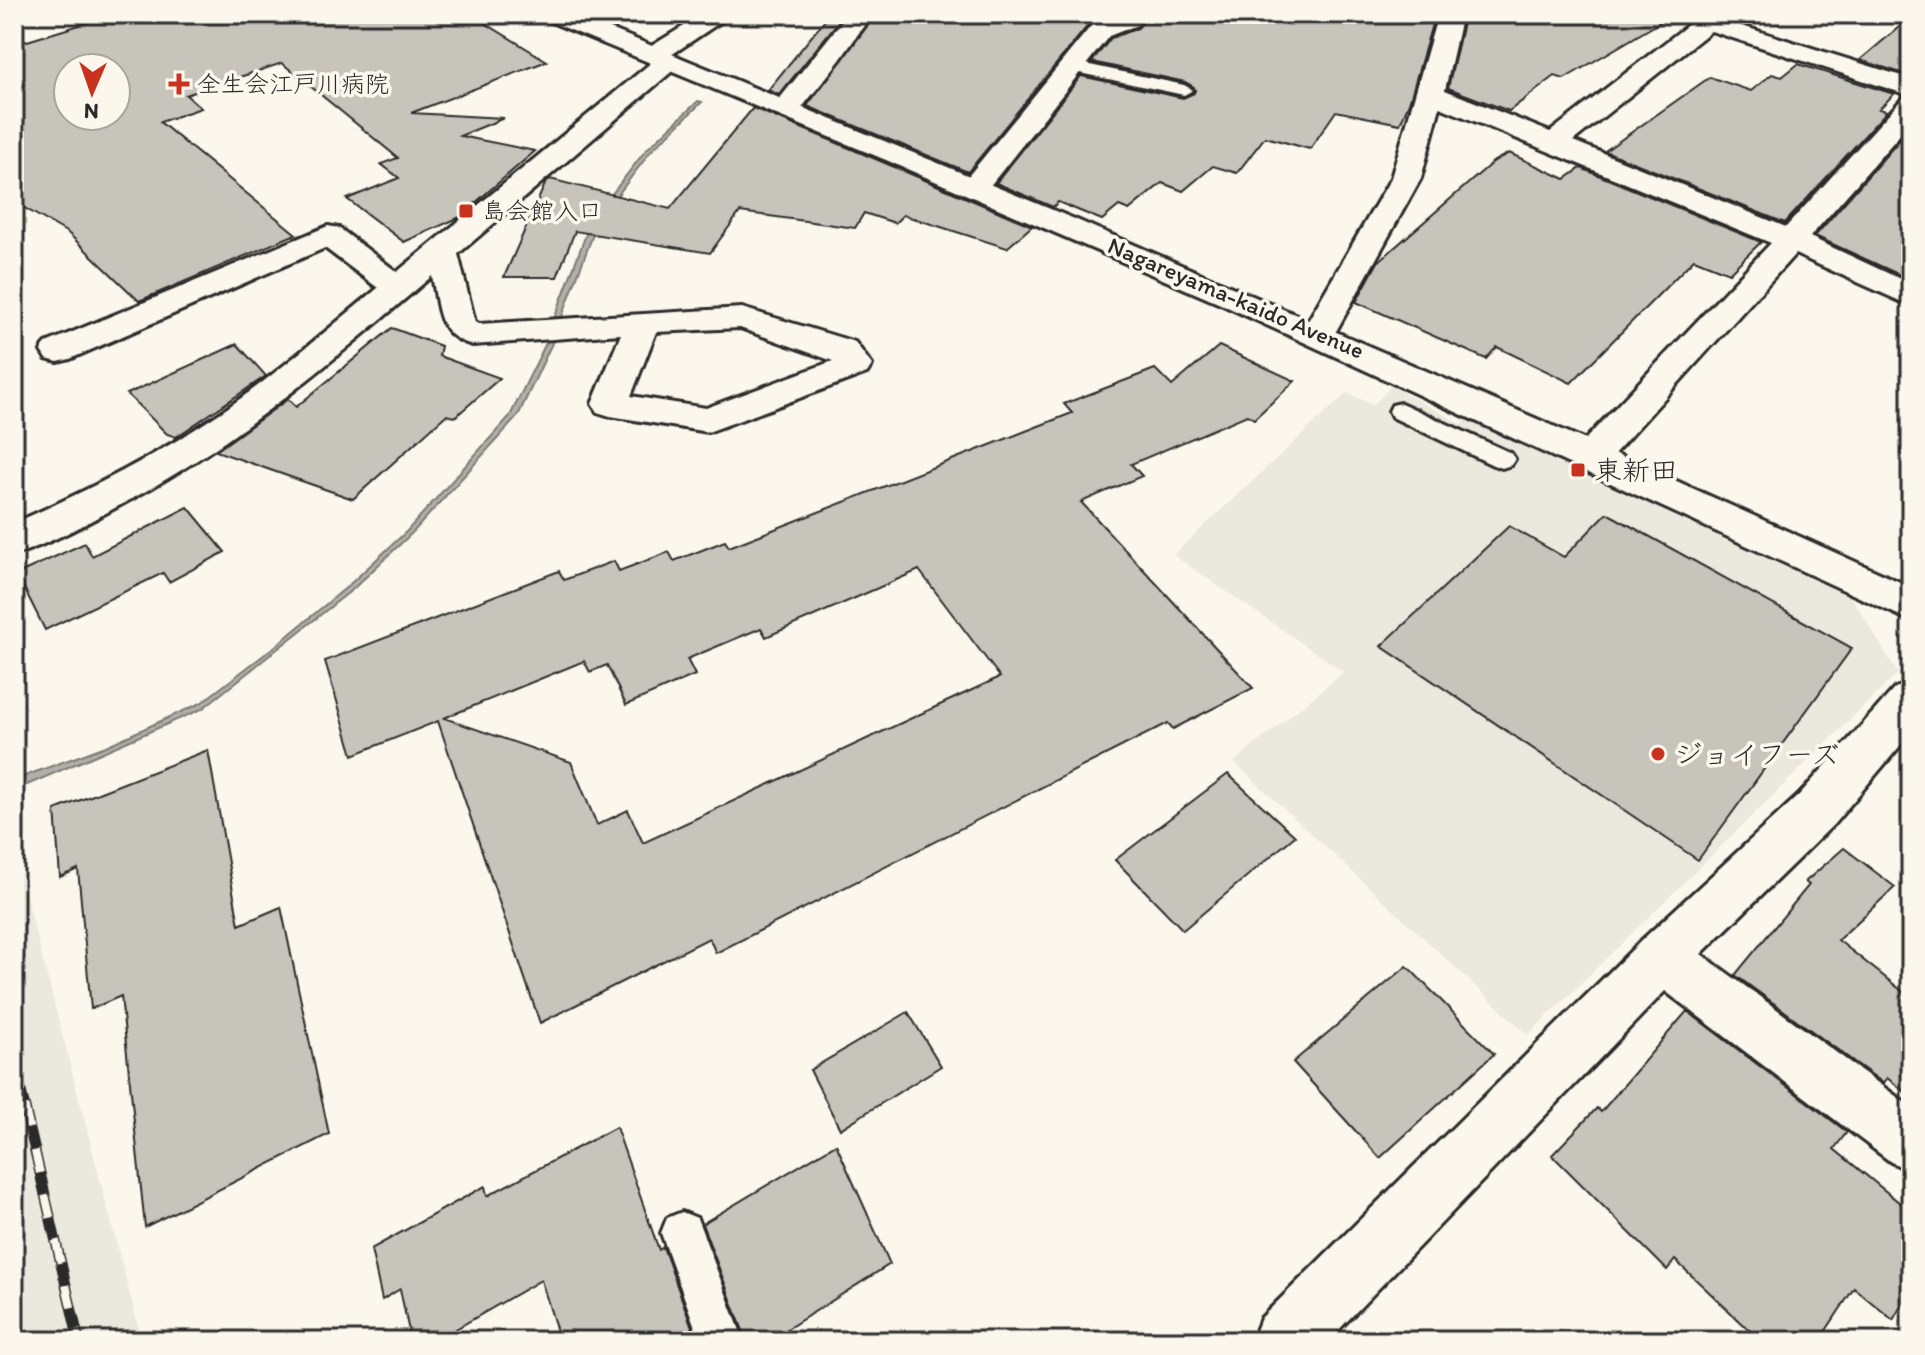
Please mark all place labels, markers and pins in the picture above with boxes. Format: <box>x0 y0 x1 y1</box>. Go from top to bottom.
place label: 全生会江戸川病院 <box>197 69 389 98</box>
marker: 全生会江戸川病院 <box>168 73 190 95</box>
place label: 島会館入口 <box>482 196 602 225</box>
marker: 島会館入口 <box>457 202 475 220</box>
place label: 東新田 <box>1594 453 1678 487</box>
marker: 東新田 <box>1569 461 1587 479</box>
place label: ジョイフーズ <box>1674 737 1839 771</box>
marker: ジョイフーズ <box>1649 745 1667 763</box>

